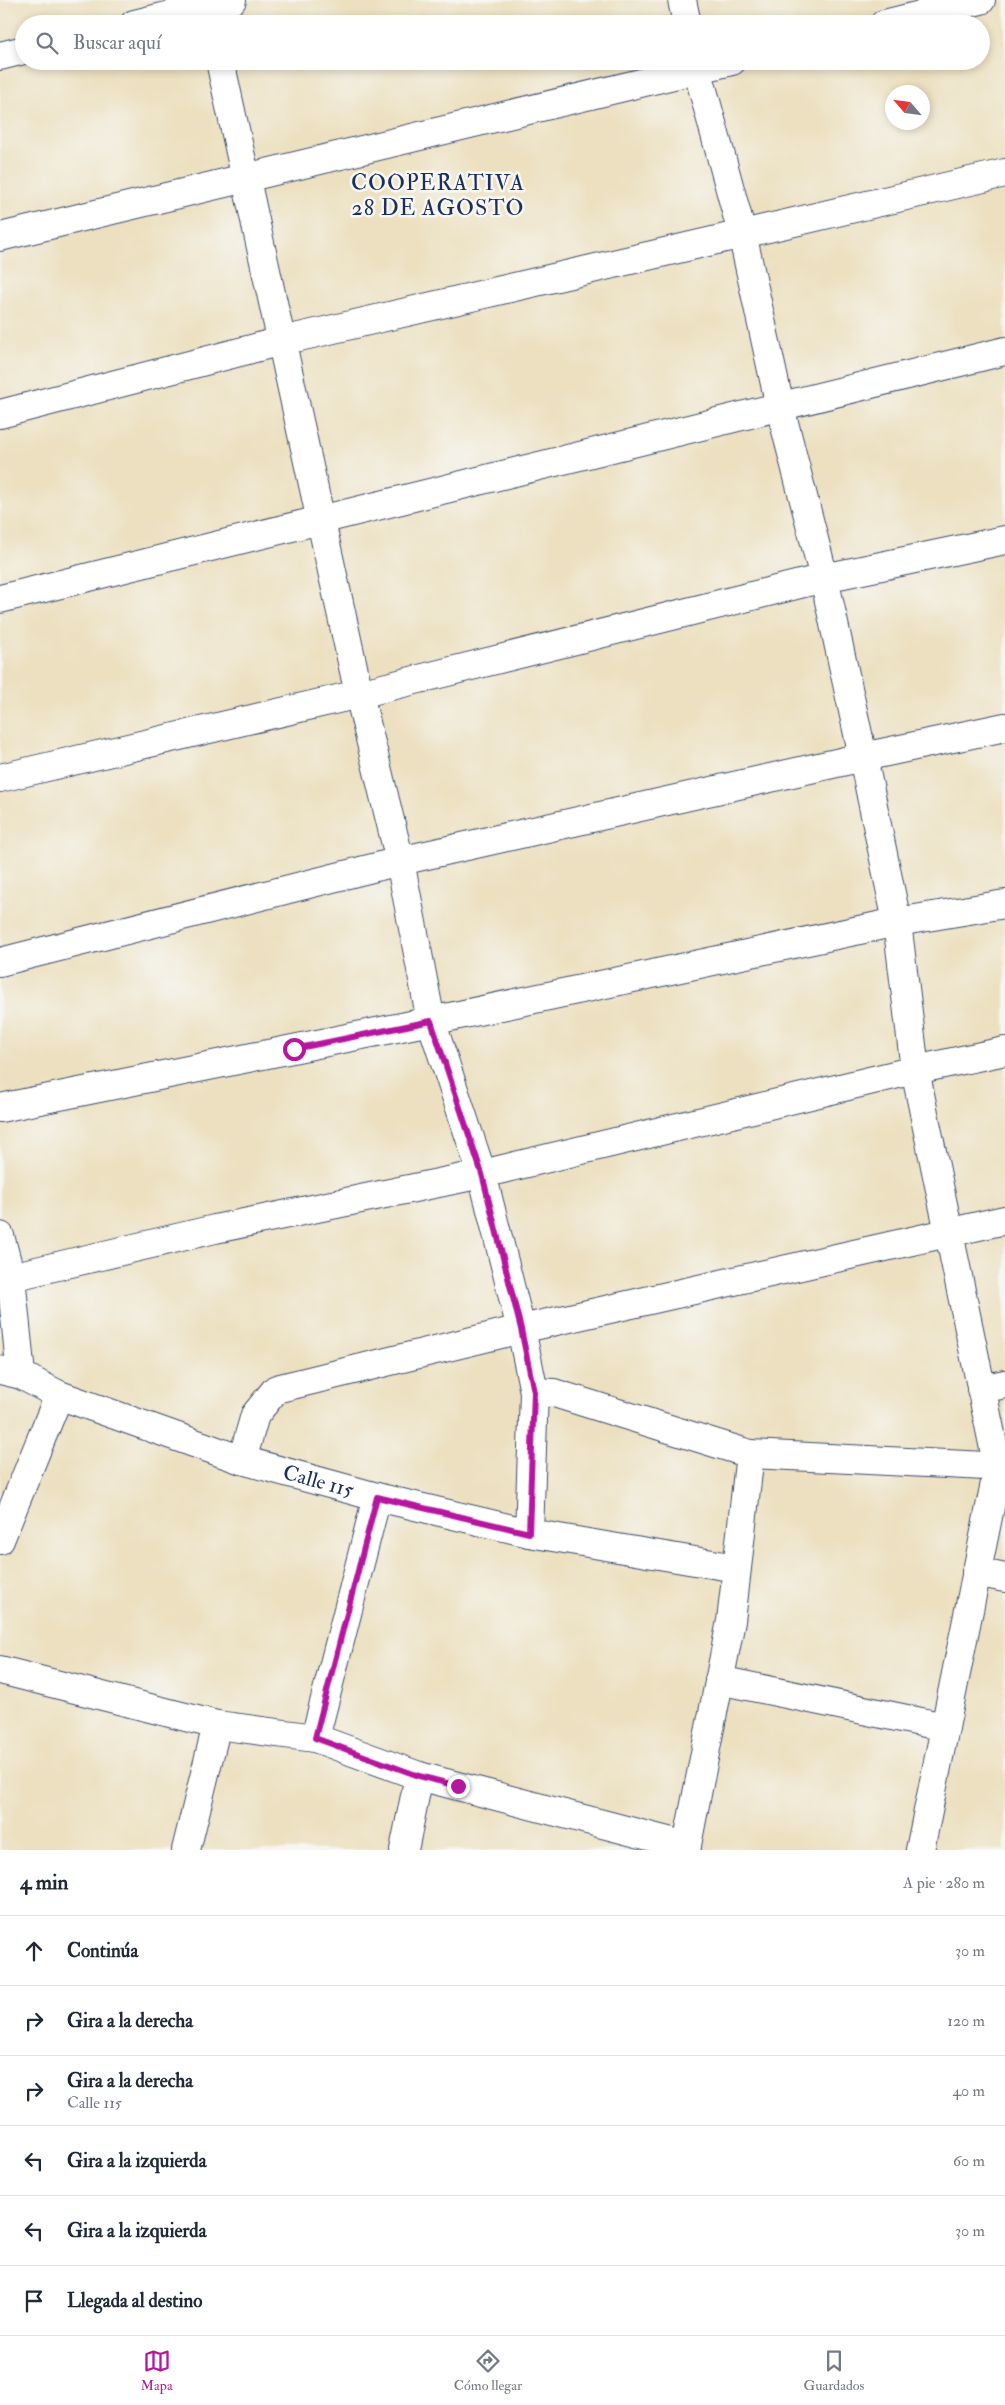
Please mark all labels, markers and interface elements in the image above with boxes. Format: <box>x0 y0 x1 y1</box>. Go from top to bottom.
search box <box>15 15 990 70</box>
icon: search <box>33 29 61 57</box>
text: Buscar aquí <box>73 31 161 55</box>
north arrow <box>885 85 930 130</box>
district label: COOPERATIVA 28 DE AGOSTO <box>351 169 525 222</box>
route start <box>283 1038 306 1061</box>
street label: Calle 115 <box>280 1458 357 1504</box>
route end <box>447 1775 470 1798</box>
text: 4 min <box>20 1869 68 1896</box>
text: A pie · 280 m <box>903 1873 985 1893</box>
icon: ahead <box>20 1937 48 1965</box>
text: Continúa <box>67 1939 138 1963</box>
text: 30 m <box>955 1941 985 1961</box>
icon: right <box>20 2007 48 2035</box>
text: Gira a la derecha <box>67 2009 193 2033</box>
text: 120 m <box>947 2011 985 2031</box>
text: Gira a la derecha <box>67 2069 193 2093</box>
icon: right <box>20 2077 48 2105</box>
text: 40 m <box>952 2081 985 2101</box>
text: Calle 115 <box>67 2093 122 2113</box>
icon: left <box>20 2147 48 2175</box>
text: Gira a la izquierda <box>67 2149 206 2173</box>
text: 60 m <box>953 2151 985 2171</box>
icon: left <box>20 2217 48 2245</box>
text: Gira a la izquierda <box>67 2219 206 2243</box>
text: 30 m <box>955 2221 985 2241</box>
icon: arrive <box>20 2287 48 2315</box>
text: Llegada al destino <box>67 2289 202 2313</box>
tab: Mapa <box>141 2347 173 2394</box>
tab: Cómo llegar <box>454 2347 522 2394</box>
tab: Guardados <box>803 2347 864 2394</box>

